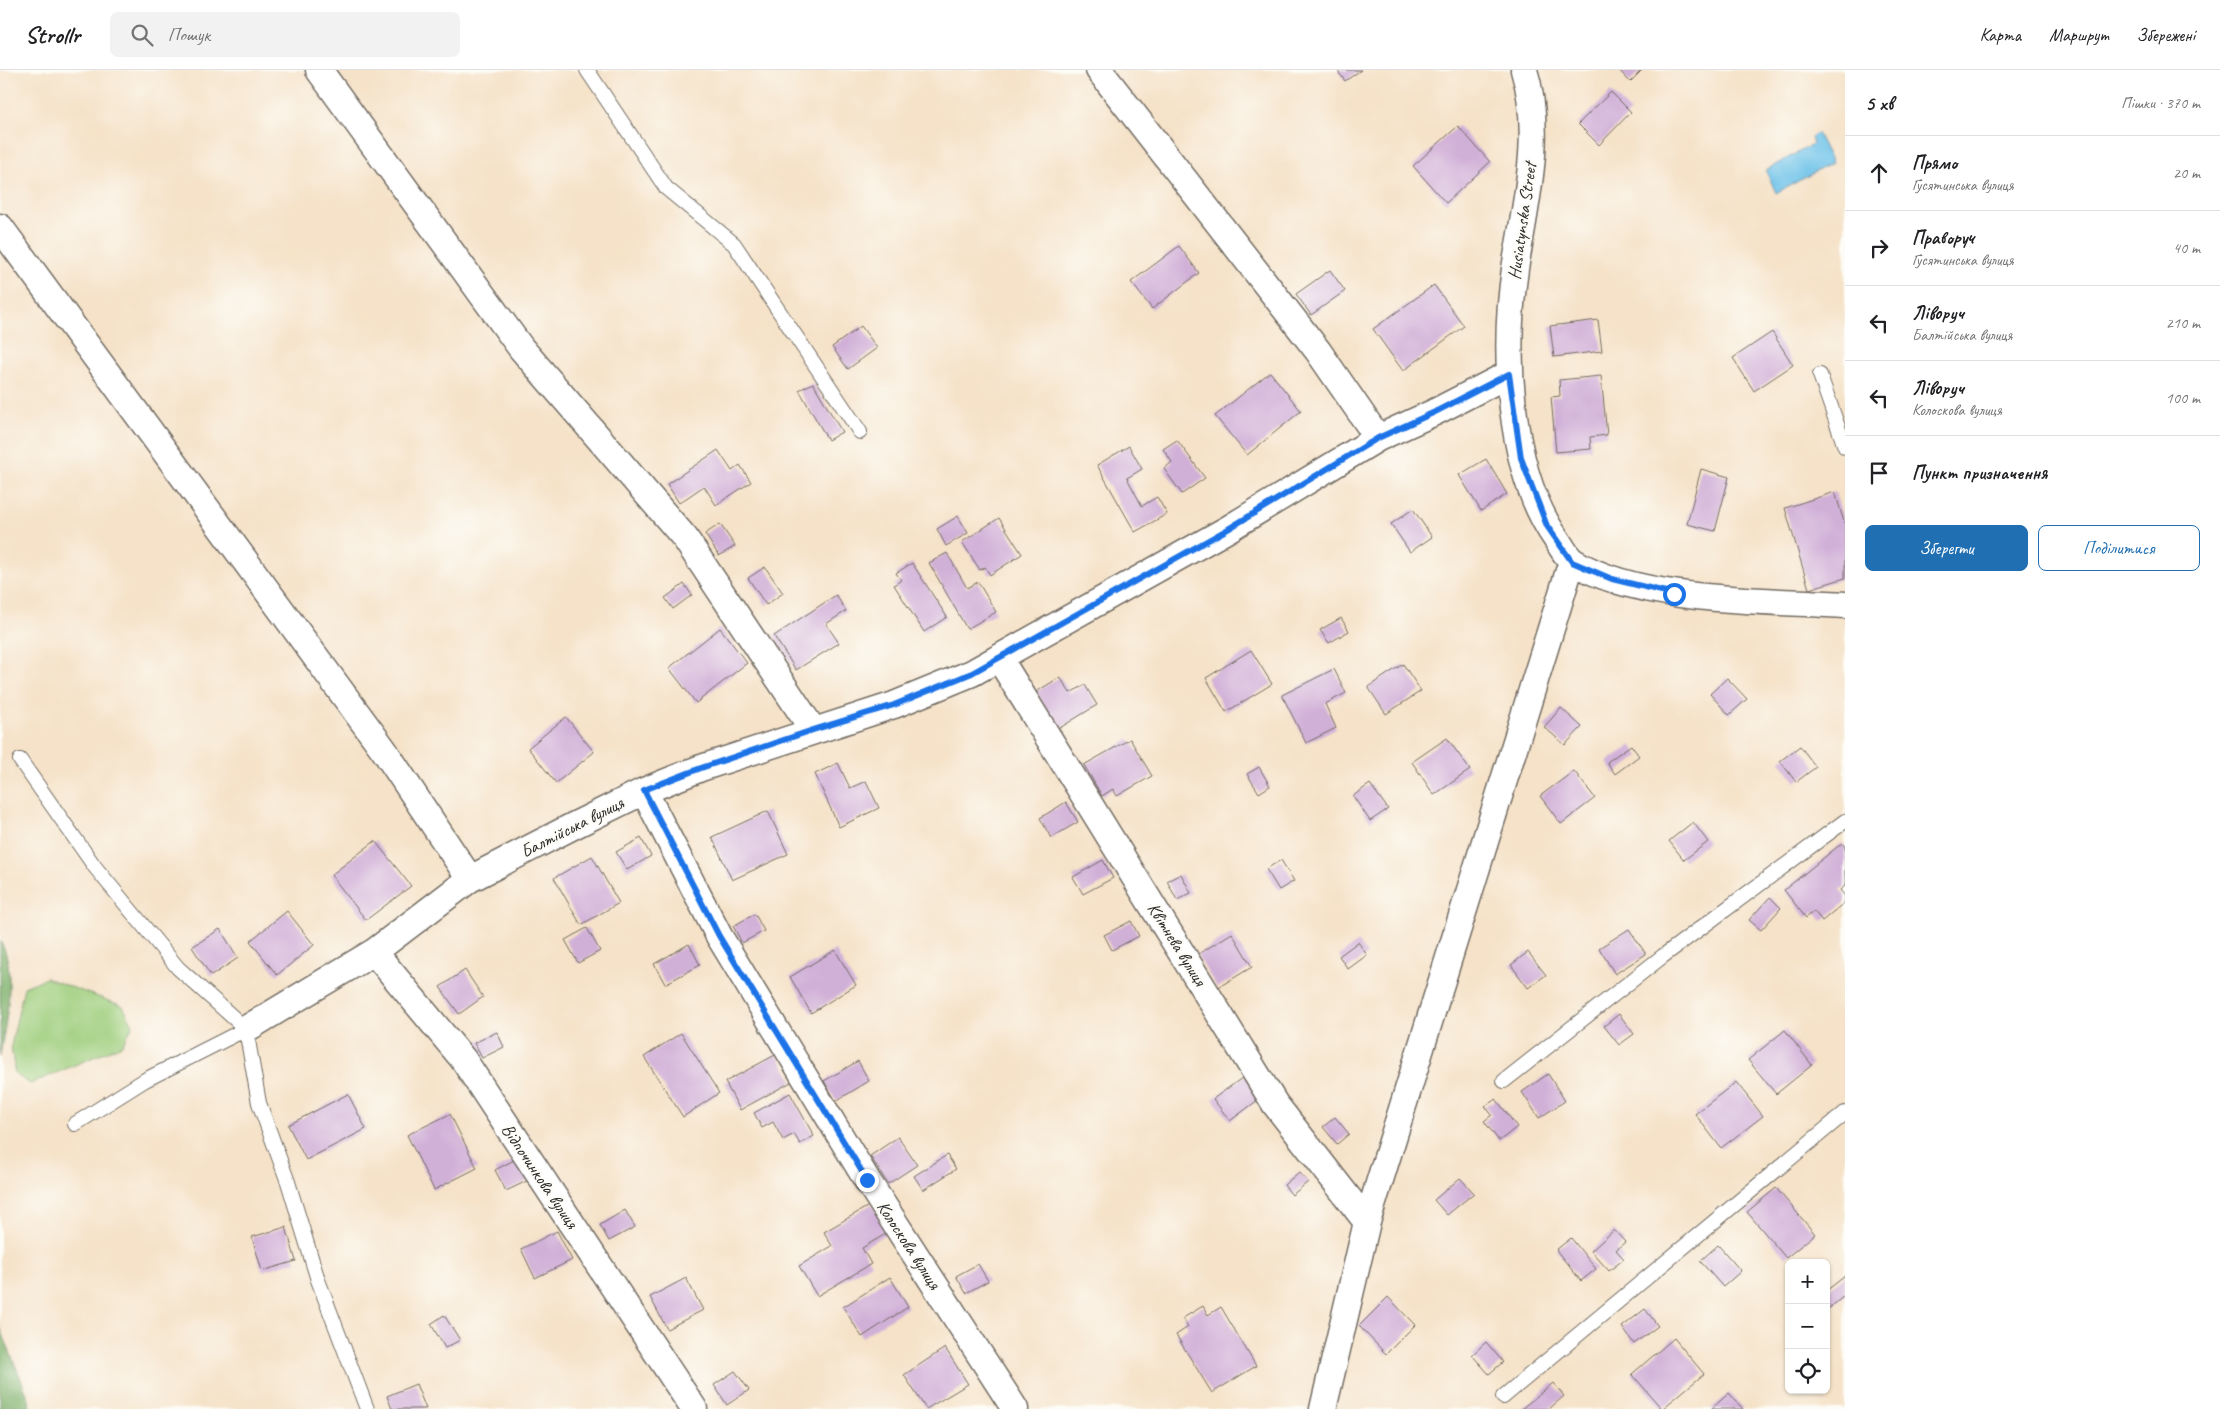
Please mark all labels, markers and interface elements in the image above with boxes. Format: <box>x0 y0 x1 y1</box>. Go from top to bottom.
search box <box>110 12 460 57</box>
text: Strollr <box>25 20 80 50</box>
icon: search <box>128 21 156 49</box>
text: Пошук <box>168 23 210 47</box>
text: Карта <box>1980 24 2021 46</box>
text: Маршрут <box>2049 24 2108 46</box>
text: Збережені <box>2136 24 2195 46</box>
text: 5 хв <box>1865 90 1893 116</box>
text: Пішки · 370 m <box>2121 93 2200 113</box>
text: Прямо <box>1912 151 1957 175</box>
street label: Husiatynska Street <box>1503 158 1542 281</box>
icon: ahead <box>1865 159 1893 187</box>
text: 20 m <box>2173 163 2200 183</box>
text: Гусятинська вулиця <box>1912 175 2014 195</box>
text: Праворуч <box>1912 226 1974 250</box>
icon: right <box>1865 234 1893 262</box>
text: 40 m <box>2173 238 2200 258</box>
text: Гусятинська вулиця <box>1912 250 2014 270</box>
text: Ліворуч <box>1912 301 1964 325</box>
icon: left <box>1865 309 1893 337</box>
text: 210 m <box>2166 313 2200 333</box>
text: Балтійська вулиця <box>1912 325 2012 345</box>
text: Ліворуч <box>1912 376 1964 400</box>
icon: left <box>1865 384 1893 412</box>
text: 100 m <box>2166 388 2200 408</box>
text: Колоскова вулиця <box>1912 400 2002 420</box>
icon: arrive <box>1865 459 1893 487</box>
text: Пункт призначення <box>1912 461 2047 485</box>
button: Зберегти <box>1865 525 2028 571</box>
button: Поділитися <box>2038 525 2200 571</box>
route start <box>1663 583 1686 606</box>
street label: Балтійська вулиця <box>517 791 629 862</box>
street label: Квітнева вулиця <box>1143 898 1212 991</box>
street label: Відпочинкова вулиця <box>497 1119 584 1234</box>
route end <box>856 1169 879 1192</box>
street label: Колоскова вулиця <box>872 1197 947 1295</box>
map controls <box>1785 1259 1830 1394</box>
button: + <box>1785 1259 1830 1304</box>
button: − <box>1785 1304 1830 1349</box>
button: locate <box>1785 1349 1830 1394</box>

